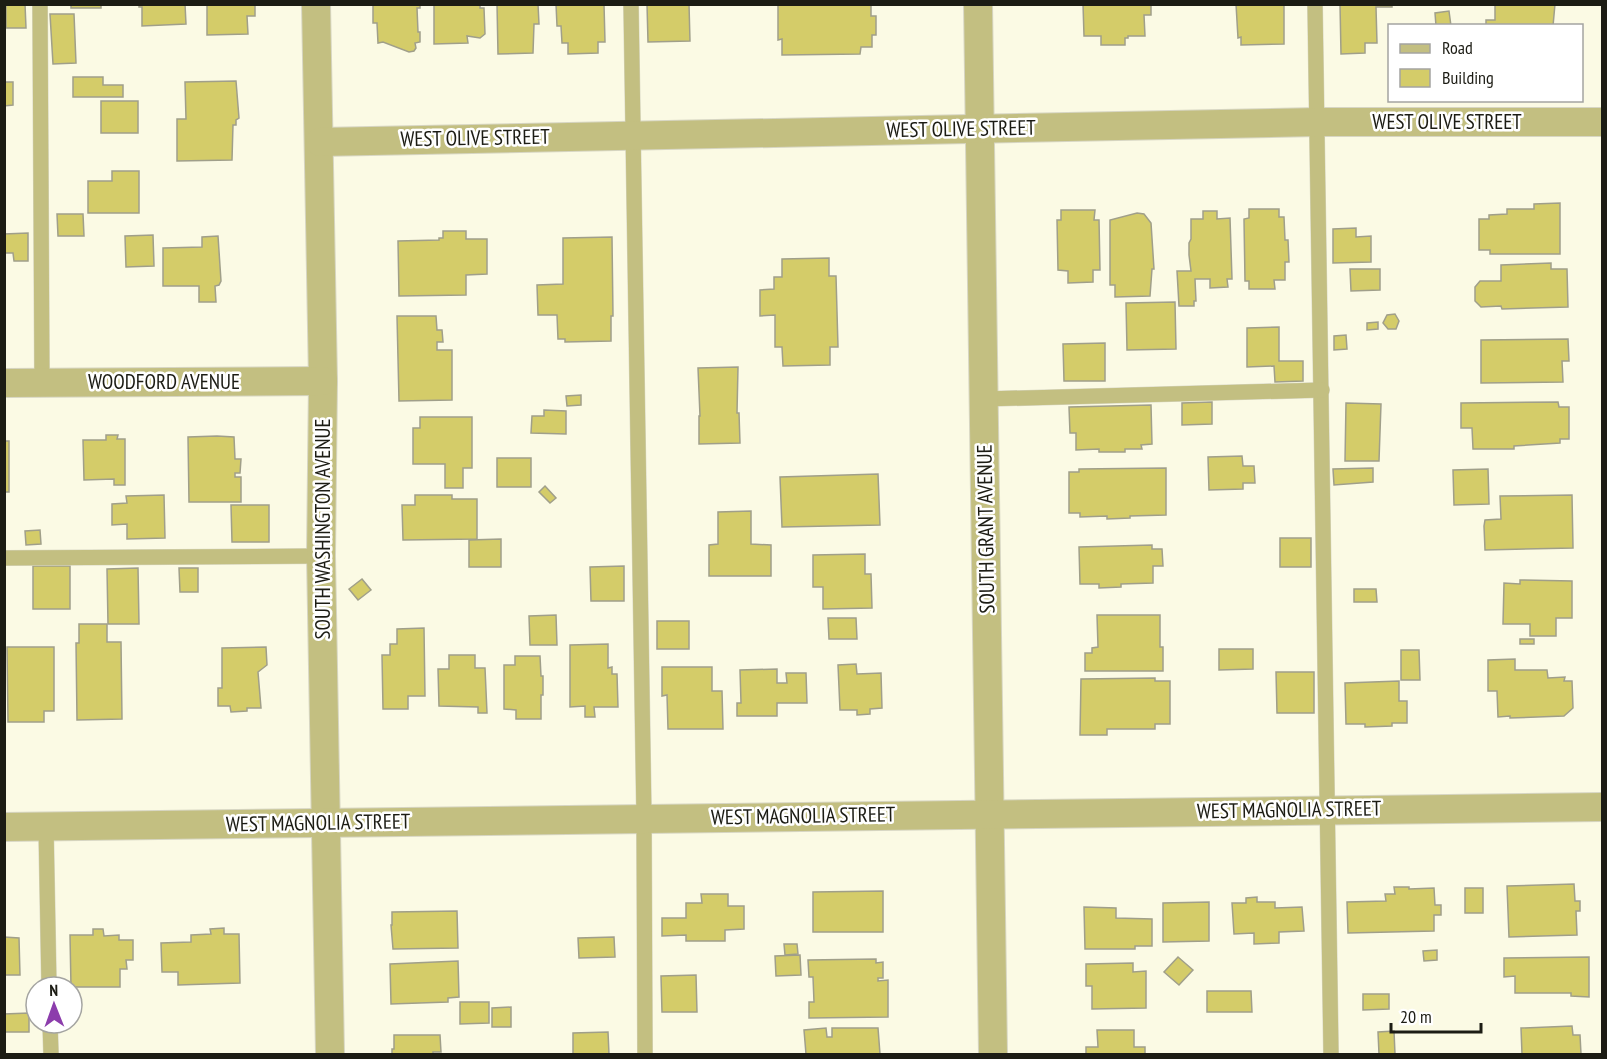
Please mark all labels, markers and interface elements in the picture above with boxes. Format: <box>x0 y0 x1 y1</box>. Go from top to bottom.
legend <box>1388 24 1583 102</box>
text: Road <box>1442 36 1473 59</box>
text: Building <box>1442 66 1494 89</box>
street label: WEST OLIVE STREET <box>1372 108 1522 135</box>
street label: WEST OLIVE STREET <box>886 114 1037 143</box>
street label: WEST OLIVE STREET <box>400 123 551 152</box>
street label: WOODFORD AVENUE <box>88 368 240 395</box>
street label: SOUTH WASHINGTON AVENUE <box>309 419 336 639</box>
street label: SOUTH GRANT AVENUE <box>971 444 1000 614</box>
street label: WEST MAGNOLIA STREET <box>1197 794 1382 825</box>
street label: WEST MAGNOLIA STREET <box>711 800 896 831</box>
street label: WEST MAGNOLIA STREET <box>226 807 411 838</box>
north arrow <box>24 975 84 1035</box>
text: N <box>49 980 58 1000</box>
scale bar <box>1391 996 1481 1034</box>
text: 20 m <box>1400 1005 1432 1028</box>

